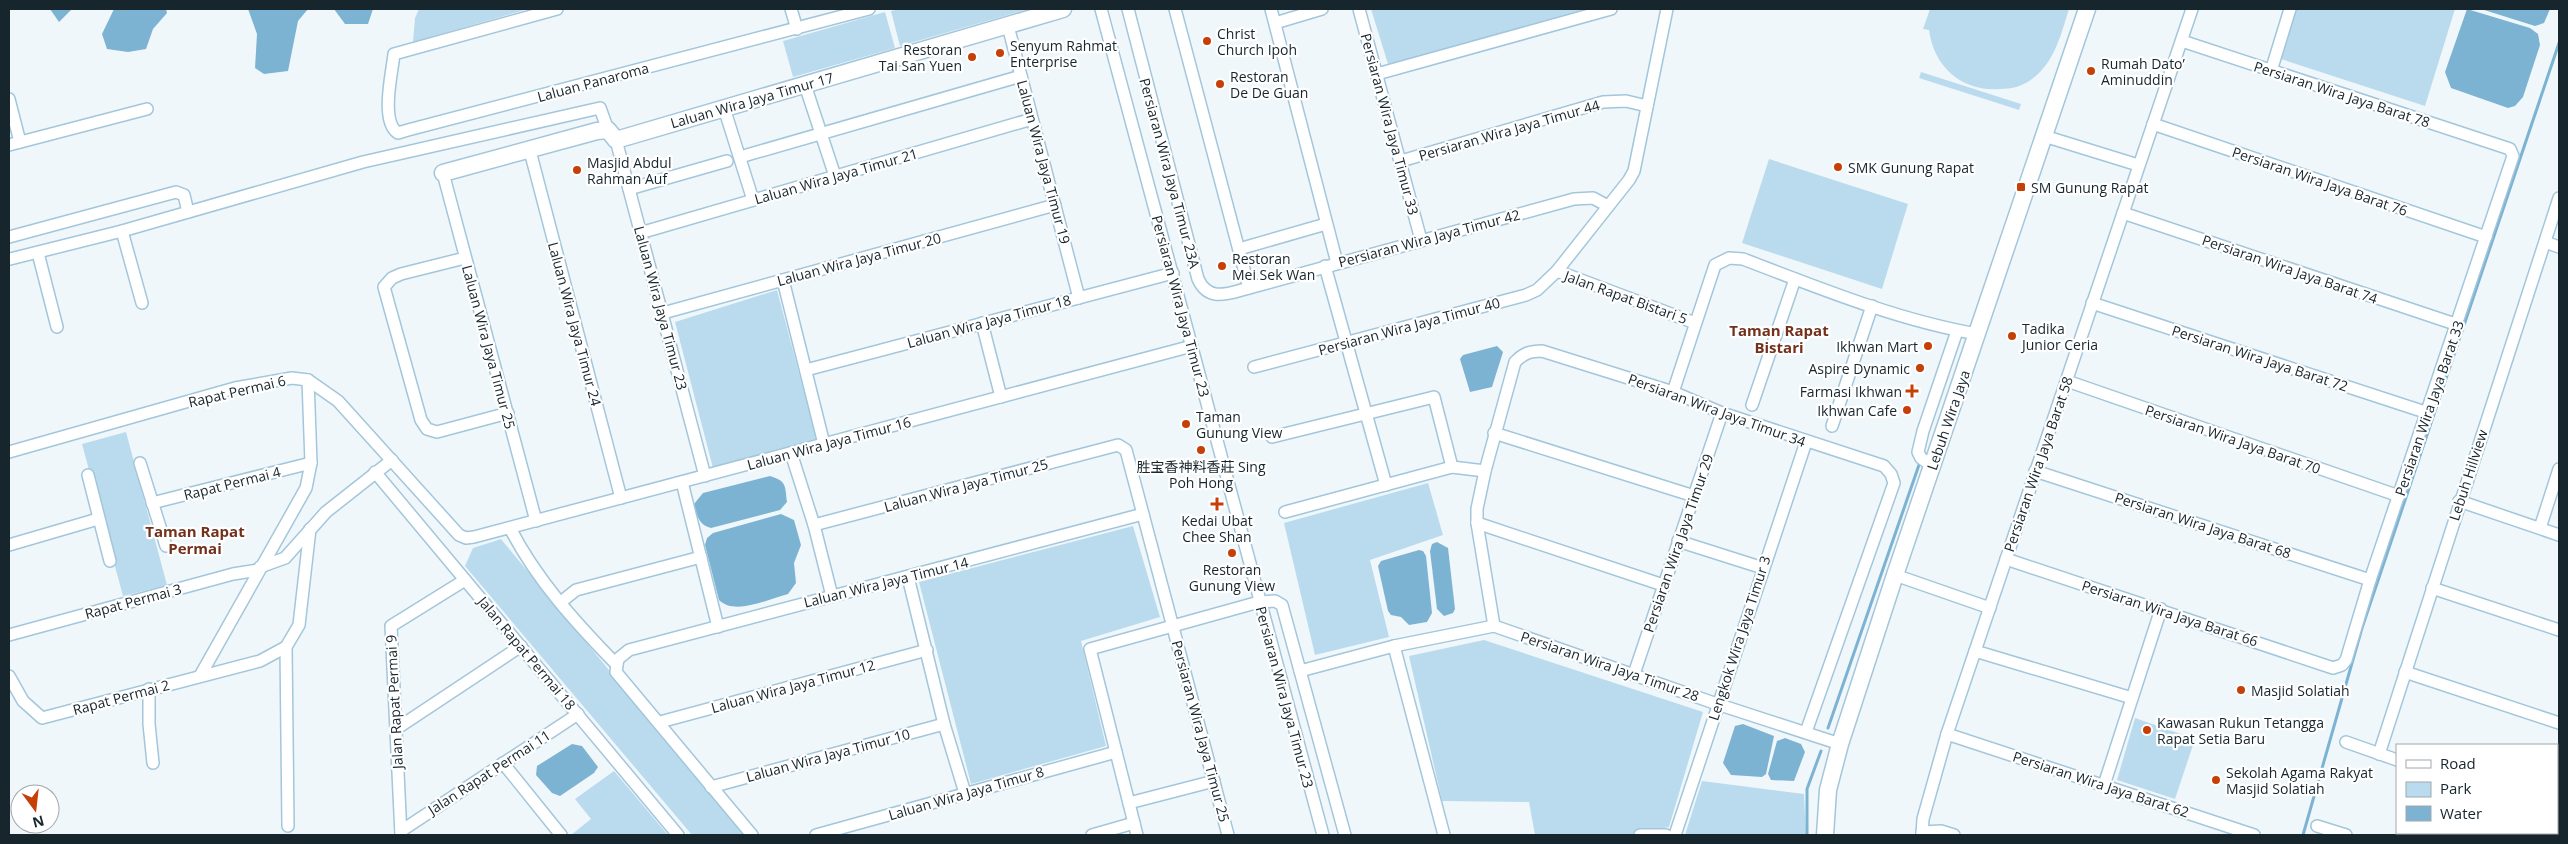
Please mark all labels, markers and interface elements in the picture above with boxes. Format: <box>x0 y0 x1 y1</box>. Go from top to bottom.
place label: Christ Church Ipoh <box>1217 24 1297 59</box>
street label: Persiaran Wira Jaya Timur 33 <box>1357 31 1423 217</box>
marker: Christ Church Ipoh <box>1201 35 1213 47</box>
place label: Senyum Rahmat Enterprise <box>1010 36 1117 71</box>
place label: Restoran Tai San Yuen <box>879 40 962 75</box>
marker: Senyum Rahmat Enterprise <box>994 47 1006 59</box>
marker: Restoran Tai San Yuen <box>966 51 978 63</box>
place label: Rumah Dato’ Aminuddin <box>2101 54 2186 89</box>
street label: Persiaran Wira Jaya Barat 78 <box>2251 56 2433 132</box>
street label: Laluan Panaroma <box>535 58 651 106</box>
marker: Rumah Dato’ Aminuddin <box>2085 65 2097 77</box>
place label: Restoran De De Guan <box>1230 67 1308 102</box>
street label: Laluan Wira Jaya Timur 17 <box>668 68 836 132</box>
street label: Persiaran Wira Jaya Timur 23A <box>1135 76 1205 270</box>
street label: Laluan Wira Jaya Timur 19 <box>1013 78 1075 246</box>
marker: Restoran De De Guan <box>1214 78 1226 90</box>
street label: Persiaran Wira Jaya Timur 44 <box>1416 95 1602 165</box>
street label: Persiaran Wira Jaya Barat 76 <box>2230 142 2410 220</box>
street label: Laluan Wira Jaya Timur 21 <box>752 144 920 208</box>
place label: Masjid Abdul Rahman Auf <box>587 153 671 188</box>
place label: SMK Gunung Rapat <box>1848 158 1974 177</box>
marker: SMK Gunung Rapat <box>1832 161 1844 173</box>
marker: Masjid Abdul Rahman Auf <box>571 164 583 176</box>
place label: SM Gunung Rapat <box>2031 178 2148 197</box>
marker: SM Gunung Rapat <box>2015 181 2027 193</box>
street label: Persiaran Wira Jaya Timur 42 <box>1336 205 1522 271</box>
street label: Persiaran Wira Jaya Timur 23 <box>1148 213 1214 399</box>
street label: Laluan Wira Jaya Timur 23 <box>630 224 692 392</box>
street label: Laluan Wira Jaya Timur 20 <box>775 228 943 290</box>
street label: Persiaran Wira Jaya Barat 74 <box>2200 230 2380 308</box>
street label: Laluan Wira Jaya Timur 24 <box>544 240 606 408</box>
place label: Restoran Mei Sek Wan <box>1232 249 1315 284</box>
marker: Restoran Mei Sek Wan <box>1216 260 1228 272</box>
street label: Laluan Wira Jaya Timur 25 <box>458 263 520 431</box>
street label: Jalan Rapat Bistari 5 <box>1560 265 1690 328</box>
street label: Laluan Wira Jaya Timur 18 <box>905 290 1073 352</box>
street label: Persiaran Wira Jaya Timur 40 <box>1316 293 1502 359</box>
street label: Persiaran Wira Jaya Barat 33 <box>2390 318 2468 498</box>
place label: Tadika Junior Ceria <box>2020 319 2098 354</box>
district label: Taman Rapat Bistari <box>1729 320 1829 357</box>
street label: Persiaran Wira Jaya Barat 72 <box>2169 320 2351 396</box>
marker: Tadika Junior Ceria <box>2006 330 2018 342</box>
place label: Ikhwan Mart <box>1836 337 1918 356</box>
marker: Ikhwan Mart <box>1922 340 1934 352</box>
place label: Aspire Dynamic <box>1808 359 1910 378</box>
marker: Aspire Dynamic <box>1914 362 1926 374</box>
street label: Lebuh Wira Jaya <box>1922 368 1974 472</box>
street label: Persiaran Wira Jaya Timur 34 <box>1626 369 1808 451</box>
street label: Rapat Permai 6 <box>186 371 288 411</box>
street label: Persiaran Wira Jaya Barat 58 <box>1999 374 2077 554</box>
place label: Farmasi Ikhwan <box>1800 382 1902 401</box>
marker: Farmasi Ikhwan <box>1906 385 1918 397</box>
street label: Persiaran Wira Jaya Barat 70 <box>2143 400 2323 478</box>
place label: Ikhwan Cafe <box>1817 401 1897 420</box>
marker: Ikhwan Cafe <box>1901 404 1913 416</box>
place label: Taman Gunung View <box>1196 407 1283 442</box>
street label: Laluan Wira Jaya Timur 16 <box>745 412 913 474</box>
marker: Taman Gunung View <box>1180 418 1192 430</box>
street label: Lebuh Hillview <box>2444 427 2492 523</box>
marker: 胜宝香神料香莊 Sing Poh Hong <box>1195 444 1207 456</box>
street label: Persiaran Wira Jaya Timur 29 <box>1639 451 1717 635</box>
street label: Laluan Wira Jaya Timur 25 <box>882 454 1050 516</box>
place label: 胜宝香神料香莊 Sing Poh Hong <box>1136 457 1266 492</box>
street label: Rapat Permai 4 <box>182 462 282 504</box>
street label: Persiaran Wira Jaya Barat 68 <box>2112 487 2294 563</box>
marker: Kedai Ubat Chee Shan <box>1211 498 1223 510</box>
place label: Kedai Ubat Chee Shan <box>1181 511 1253 546</box>
district label: Taman Rapat Permai <box>145 521 245 558</box>
marker: Restoran Gunung View <box>1226 547 1238 559</box>
street label: Laluan Wira Jaya Timur 14 <box>802 552 970 612</box>
street label: Lengkok Wira Jaya Timur 3 <box>1703 553 1775 723</box>
place label: Restoran Gunung View <box>1189 560 1275 595</box>
street label: Persiaran Wira Jaya Barat 66 <box>2079 575 2261 651</box>
street label: Rapat Permai 3 <box>83 579 183 623</box>
street label: Jalan Rapat Permai 18 <box>473 591 580 714</box>
street label: Persiaran Wira Jaya Timur 23 <box>1252 604 1318 790</box>
street label: Persiaran Wira Jaya Timur 28 <box>1518 627 1702 705</box>
street label: Jalan Rapat Permai 9 <box>381 634 407 772</box>
street label: Persiaran Wira Jaya Timur 25 <box>1168 638 1234 824</box>
street label: Laluan Wira Jaya Timur 12 <box>709 655 877 717</box>
street label: Rapat Permai 2 <box>71 675 171 719</box>
place label: Masjid Solatiah <box>2251 681 2350 700</box>
marker: Masjid Solatiah <box>2235 684 2247 696</box>
place label: Kawasan Rukun Tetangga Rapat Setia Baru <box>2157 713 2324 748</box>
street label: Laluan Wira Jaya Timur 10 <box>744 724 912 786</box>
marker: Kawasan Rukun Tetangga Rapat Setia Baru <box>2141 724 2153 736</box>
street label: Jalan Rapat Permai 11 <box>422 725 554 820</box>
legend <box>2396 744 2558 834</box>
street label: Persiaran Wira Jaya Barat 62 <box>2010 746 2192 822</box>
text: Road <box>2440 753 2476 773</box>
street label: Laluan Wira Jaya Timur 8 <box>886 762 1046 824</box>
place label: Sekolah Agama Rakyat Masjid Solatiah <box>2226 763 2373 798</box>
marker: Sekolah Agama Rakyat Masjid Solatiah <box>2210 774 2222 786</box>
text: Park <box>2440 778 2471 798</box>
north arrow <box>10 784 60 834</box>
text: Water <box>2440 803 2482 823</box>
text: N <box>31 811 46 833</box>

